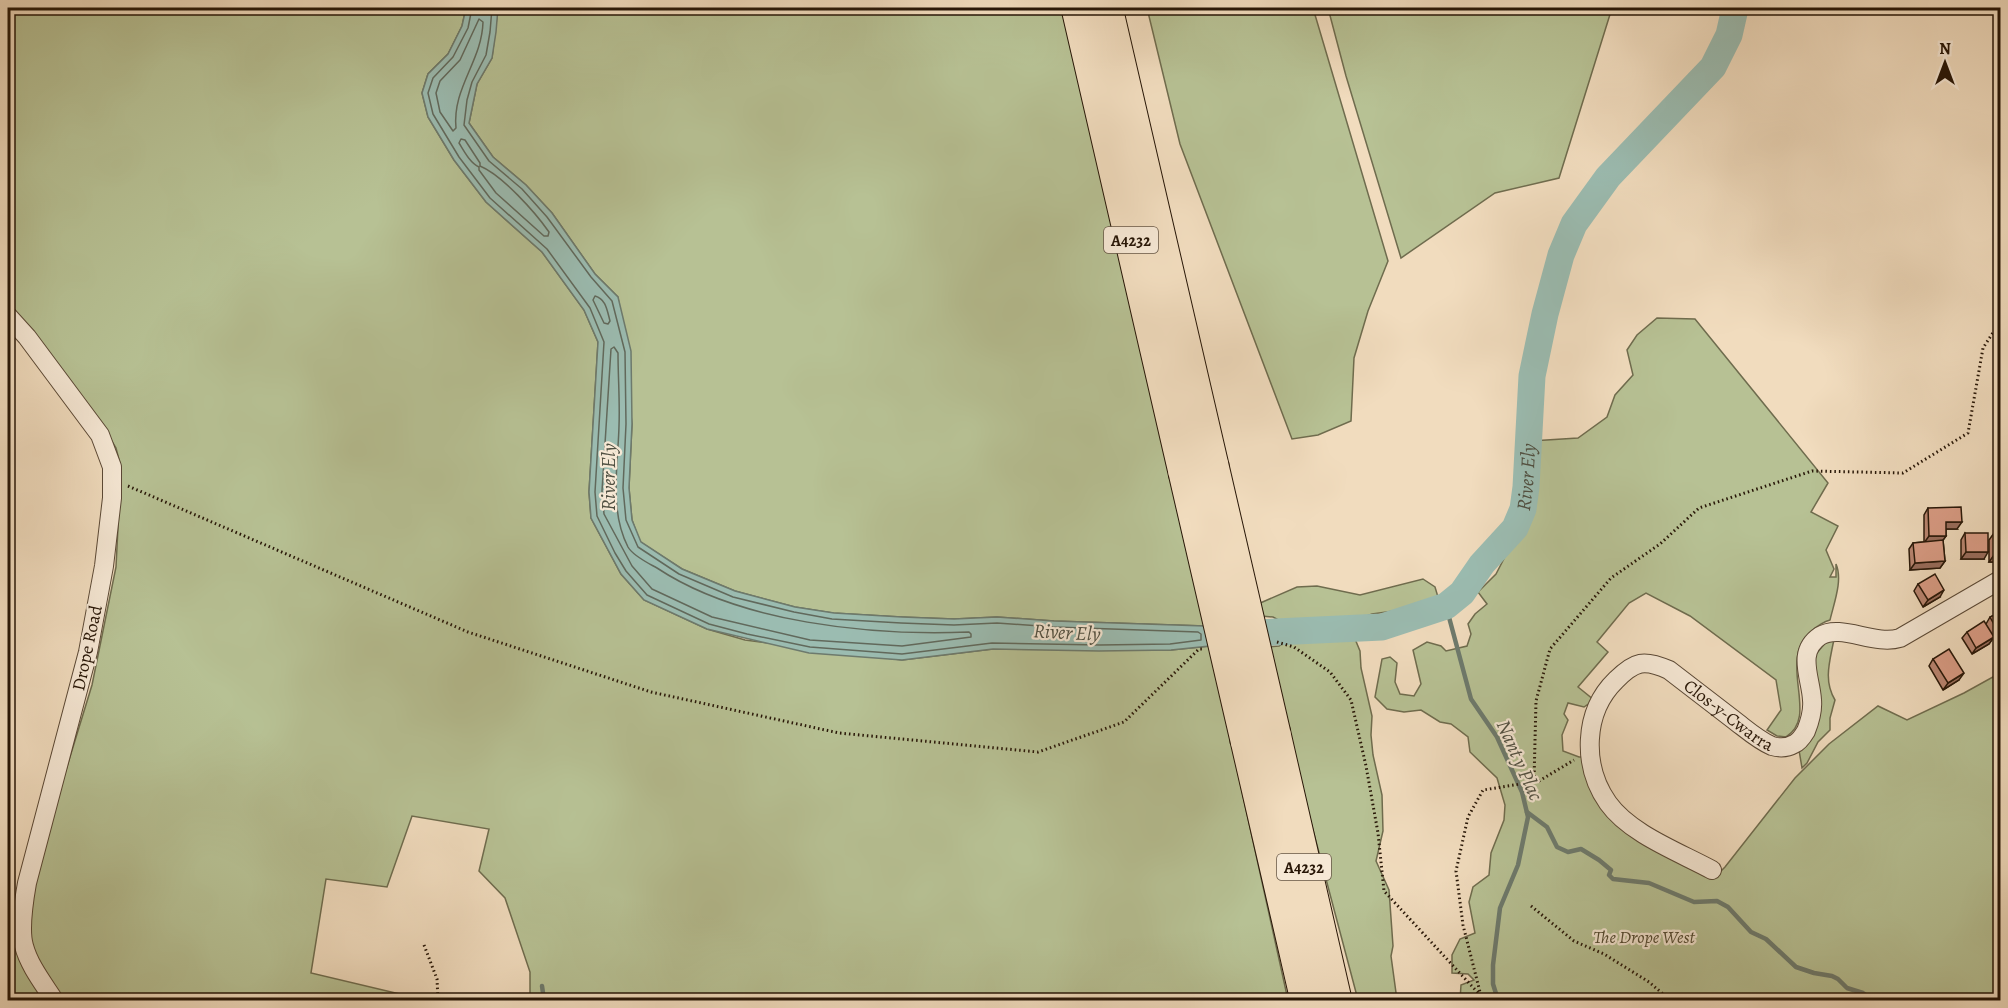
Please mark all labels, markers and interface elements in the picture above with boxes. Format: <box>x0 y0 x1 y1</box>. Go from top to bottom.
north arrow <box>1915 33 1975 93</box>
text: N <box>1939 38 1951 60</box>
road number: A4232 <box>1104 227 1158 253</box>
water label: River Ely <box>1510 442 1542 512</box>
water label: River Ely <box>595 443 622 511</box>
street label: Drope Road <box>66 603 108 693</box>
water label: River Ely <box>1033 617 1102 648</box>
street label: Clos-y-Cwarra <box>1679 674 1778 757</box>
water label: Nant y Plac <box>1490 716 1549 805</box>
road number: A4232 <box>1277 854 1331 880</box>
park label: The Drope West <box>1593 925 1696 949</box>

